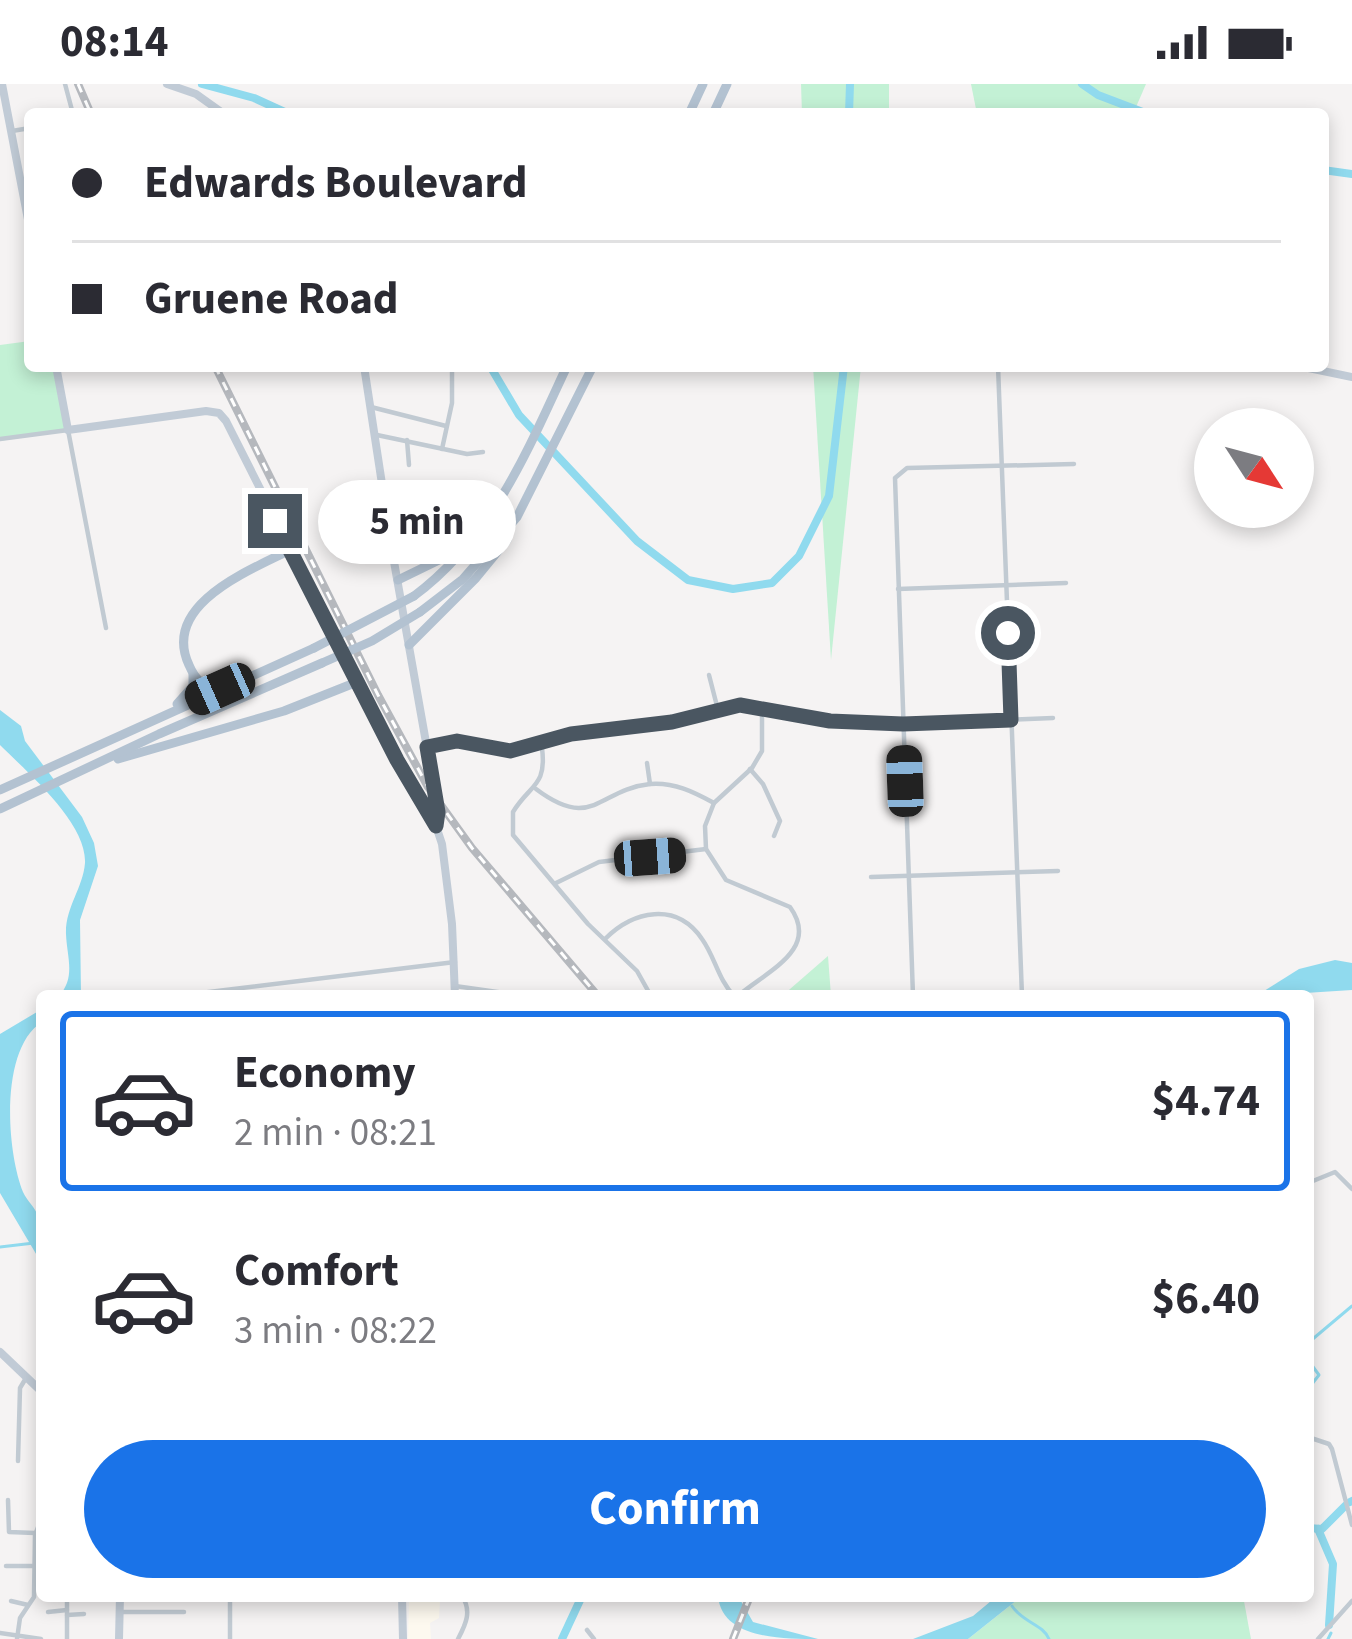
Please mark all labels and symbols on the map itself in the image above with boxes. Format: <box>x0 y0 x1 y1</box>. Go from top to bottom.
north arrow <box>1194 408 1314 528</box>
callout: 5 min <box>317 479 515 563</box>
route end <box>248 494 302 548</box>
route start <box>981 606 1035 660</box>
car <box>180 658 260 720</box>
car <box>886 744 924 818</box>
car <box>613 837 687 877</box>

